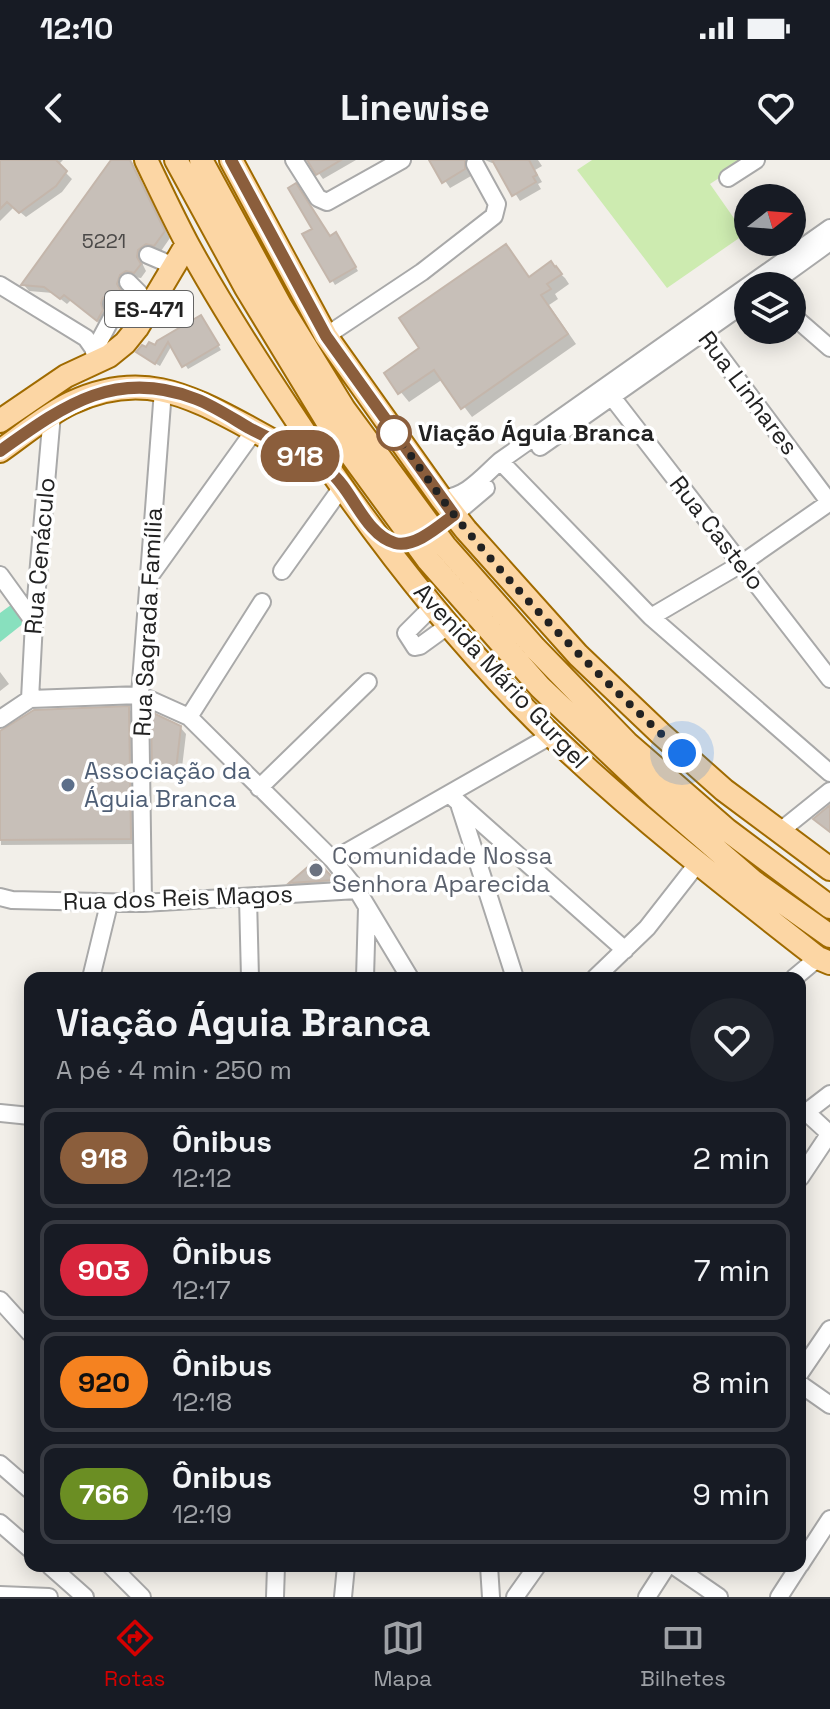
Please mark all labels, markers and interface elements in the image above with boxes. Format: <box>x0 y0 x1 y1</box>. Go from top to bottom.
text: 12:10 <box>40 9 113 48</box>
text: Linewise <box>340 85 490 131</box>
icon: back <box>32 86 76 130</box>
icon: heart <box>754 86 798 130</box>
north arrow <box>734 184 806 256</box>
map controls <box>734 184 806 344</box>
house number: 5221 <box>82 228 126 254</box>
button: layers <box>734 272 806 344</box>
road number: ES-471 <box>105 291 193 327</box>
street label: Rua Linhares <box>692 324 805 461</box>
marker: Viação Águia Branca <box>377 416 411 450</box>
place label: Viação Águia Branca <box>418 417 655 448</box>
line badge: 918 <box>254 430 346 482</box>
text: 918 <box>277 438 323 474</box>
street label: Rua Castelo <box>663 469 772 596</box>
street label: Rua Cenáculo <box>17 476 62 636</box>
street label: Rua Sagrada Família <box>126 506 169 737</box>
street label: Avenida Mário Gurgel <box>407 576 595 775</box>
your location <box>662 733 702 773</box>
place label: Associação da Águia Branca <box>84 755 251 814</box>
marker: Associação da Águia Branca <box>59 776 77 794</box>
place label: Comunidade Nossa Senhora Aparecida <box>332 840 553 899</box>
marker: Comunidade Nossa Senhora Aparecida <box>307 861 325 879</box>
street label: Rua dos Reis Magos <box>62 878 293 917</box>
button: heart <box>690 998 774 1082</box>
text: Viação Águia Branca <box>56 999 430 1047</box>
text: A pé · 4 min · 250 m <box>56 1053 292 1087</box>
text: Ônibus <box>172 1122 272 1161</box>
text: 2 min <box>693 1139 770 1178</box>
text: 918 <box>81 1140 127 1176</box>
text: 12:12 <box>172 1161 232 1195</box>
text: Ônibus <box>172 1234 272 1273</box>
text: 7 min <box>694 1251 770 1290</box>
text: 903 <box>78 1252 130 1288</box>
text: 12:17 <box>172 1273 231 1307</box>
text: Ônibus <box>172 1346 272 1385</box>
text: 8 min <box>692 1363 770 1402</box>
text: 920 <box>78 1364 130 1400</box>
text: 12:18 <box>172 1385 232 1419</box>
text: Ônibus <box>172 1458 272 1497</box>
text: 9 min <box>692 1475 770 1514</box>
text: 766 <box>79 1476 129 1512</box>
text: 12:19 <box>172 1497 232 1531</box>
tab: Rotas <box>104 1616 165 1692</box>
tab: Mapa <box>374 1616 432 1692</box>
tab: Bilhetes <box>640 1616 726 1692</box>

